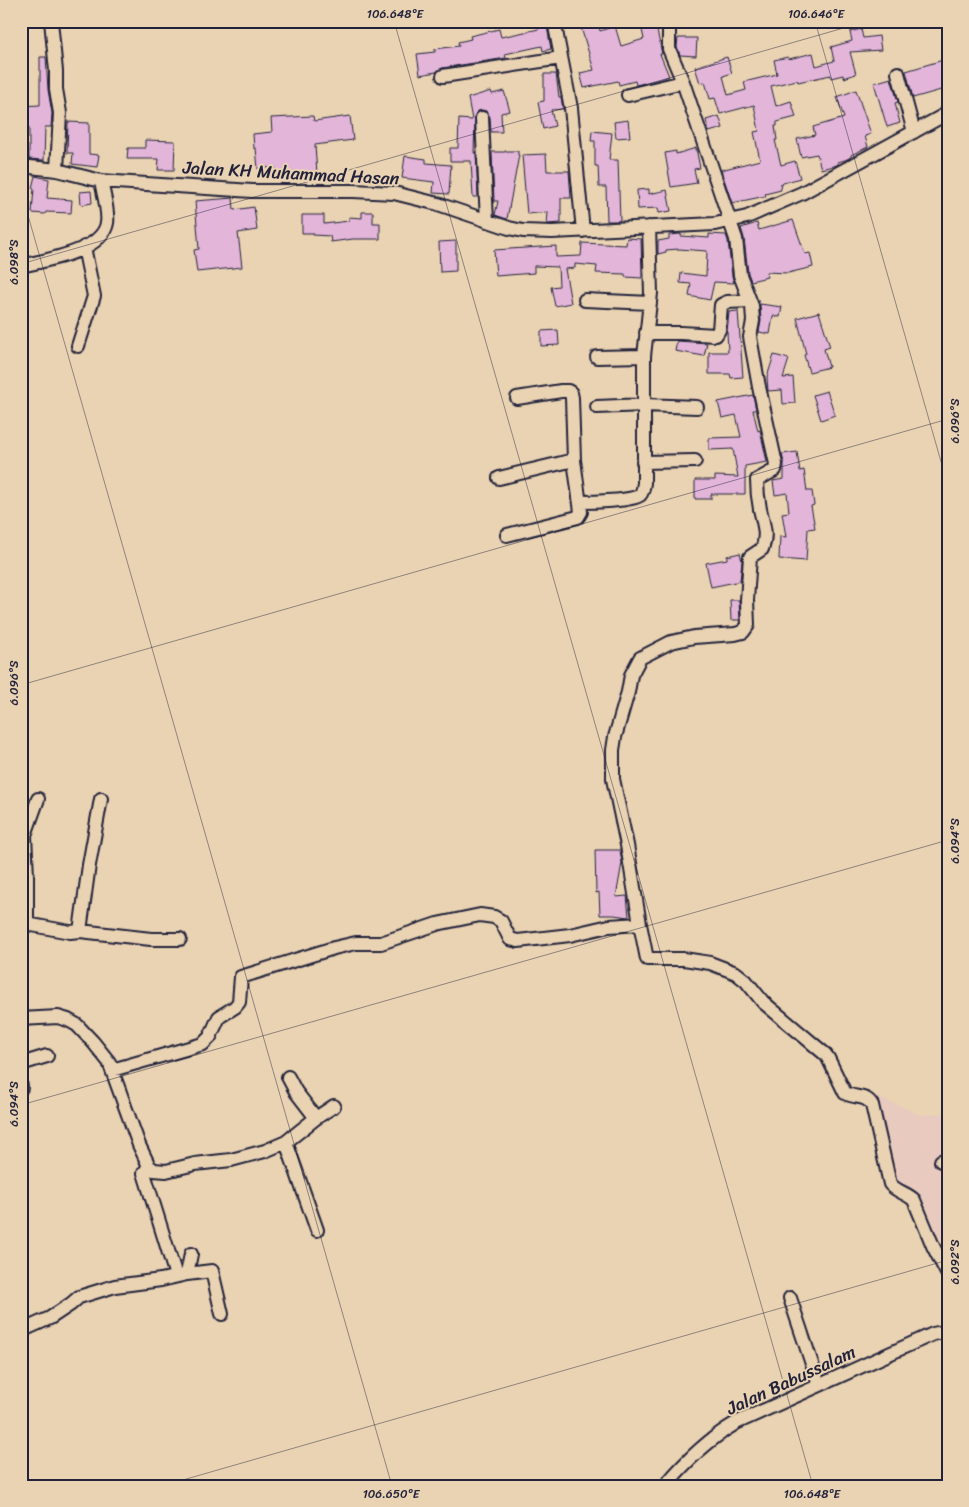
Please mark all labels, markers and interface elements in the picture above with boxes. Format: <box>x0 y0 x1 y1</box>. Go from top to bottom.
text: 106.648°E <box>367 3 425 25</box>
text: 106.646°E <box>788 3 845 25</box>
street label: Jalan KH Muhammad Hasan <box>181 151 400 195</box>
text: 6.098°S <box>3 239 25 285</box>
text: 6.096°S <box>944 398 966 443</box>
text: 6.096°S <box>3 660 25 705</box>
text: 6.094°S <box>944 818 966 864</box>
text: 6.094°S <box>3 1081 25 1127</box>
text: 6.092°S <box>944 1239 966 1285</box>
street label: Jalan Babussalam <box>720 1336 861 1424</box>
text: 106.650°E <box>363 1483 421 1505</box>
text: 106.648°E <box>784 1483 842 1505</box>

